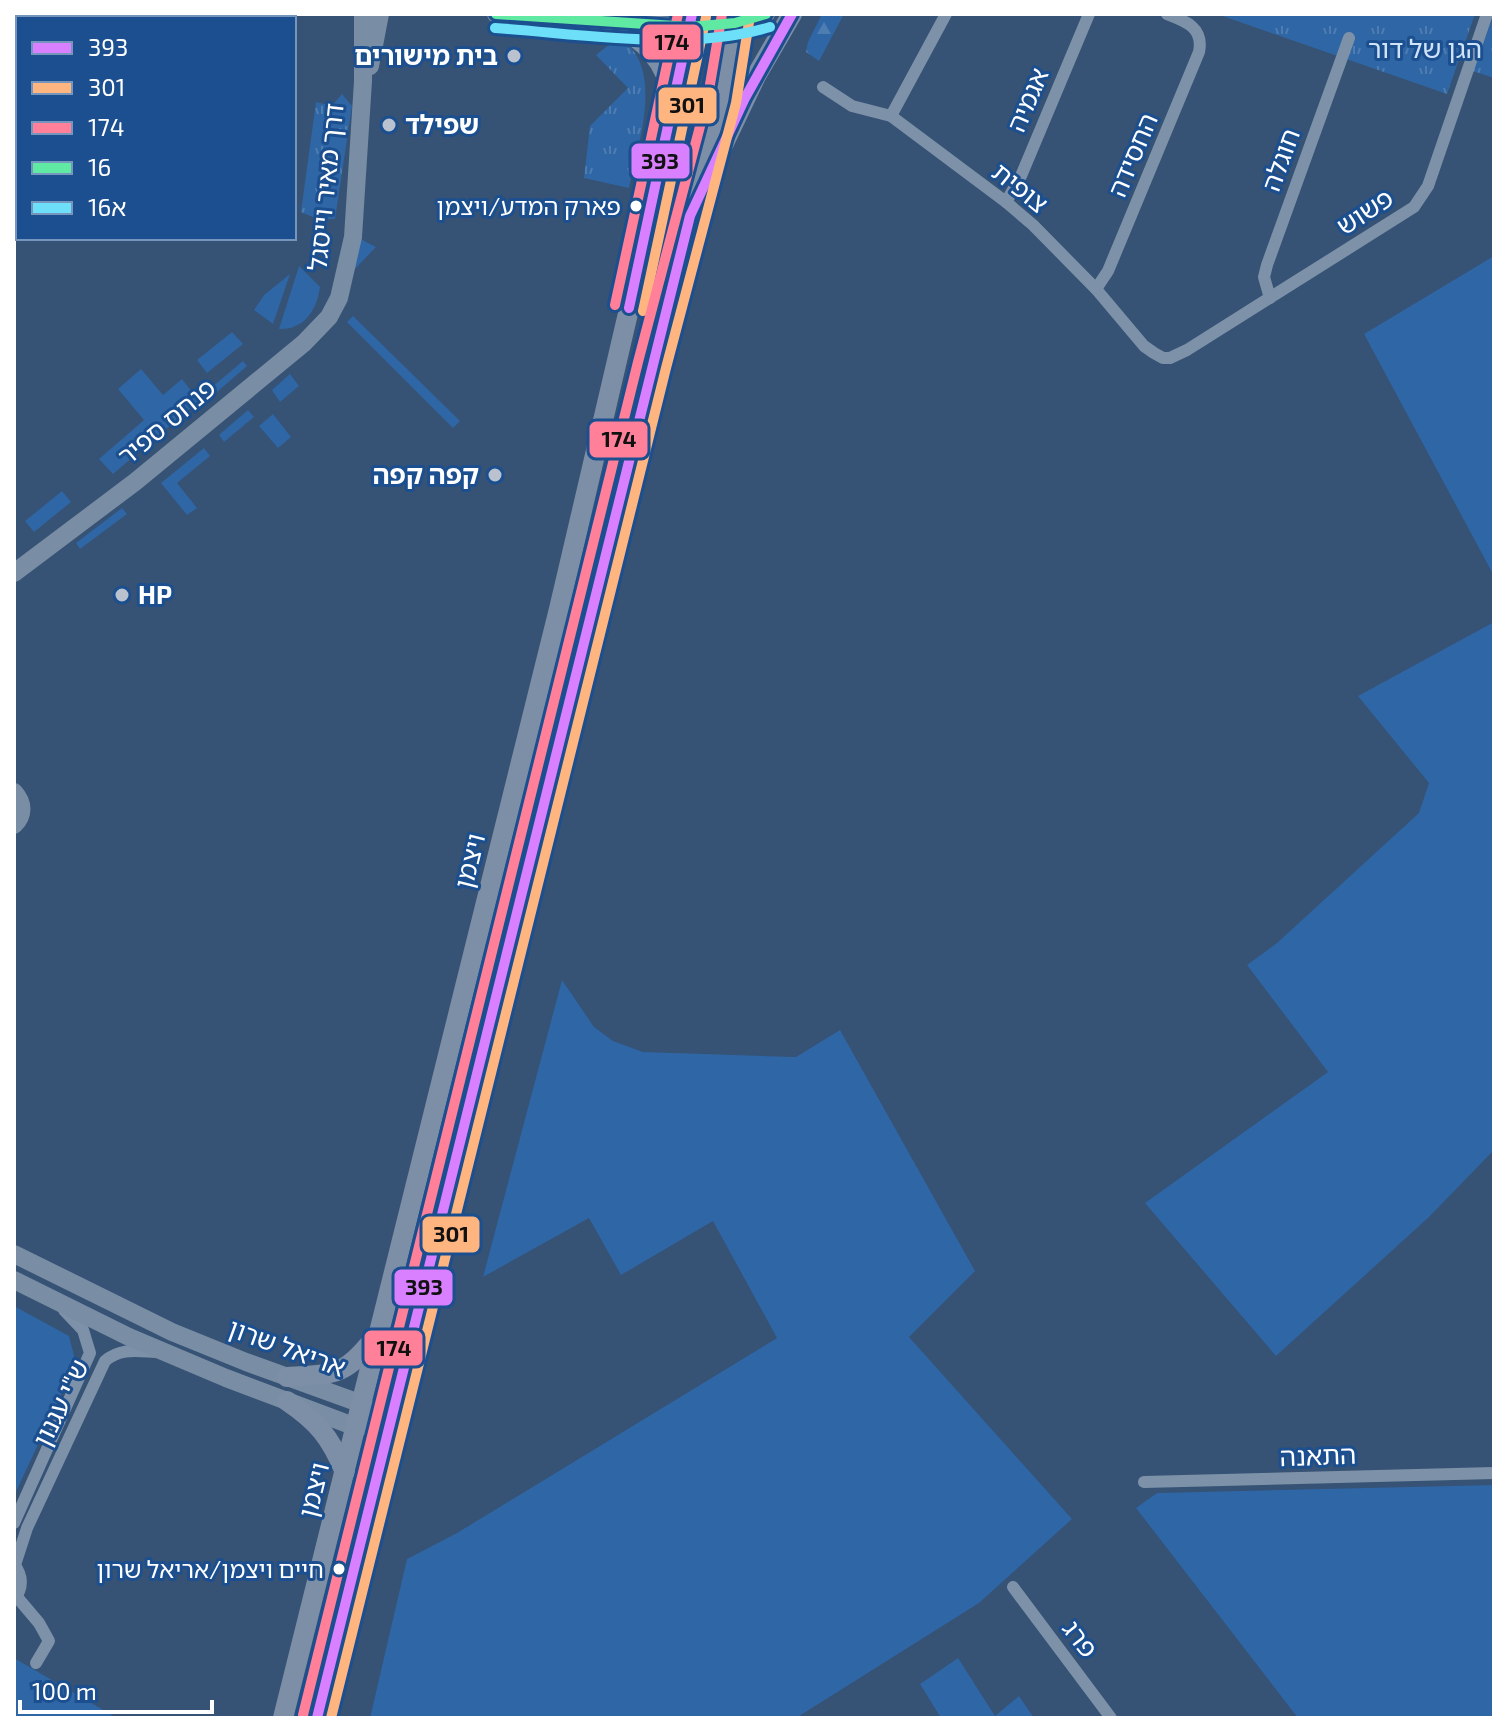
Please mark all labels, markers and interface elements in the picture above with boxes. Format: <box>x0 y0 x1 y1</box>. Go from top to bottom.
legend <box>16 16 296 240</box>
line badge: 174 <box>641 23 702 61</box>
text: 174 <box>654 28 690 54</box>
text: 393 <box>88 32 128 61</box>
park label: הגן של דור <box>1368 32 1482 63</box>
place label: בית מישורים <box>354 39 498 70</box>
marker: בית מישורים <box>505 47 523 65</box>
street label: אגמיה <box>999 63 1054 136</box>
text: 301 <box>88 72 125 101</box>
line badge: 301 <box>657 86 718 125</box>
text: 301 <box>669 91 705 117</box>
street label: דרך מאיר וייסגל <box>300 101 349 272</box>
place label: שפילד <box>405 108 479 139</box>
street label: החסידה <box>1100 108 1163 201</box>
text: 174 <box>88 112 125 141</box>
marker: שפילד <box>380 116 398 134</box>
street label: חוגלה <box>1254 124 1305 195</box>
line badge: 393 <box>630 142 691 180</box>
text: 393 <box>641 147 679 173</box>
text: 16 <box>88 152 111 181</box>
street label: צופית <box>987 155 1055 219</box>
street label: פשוש <box>1330 181 1398 240</box>
place label: פארק המדע/ויצמן <box>437 191 621 220</box>
text: 16א <box>88 192 126 221</box>
marker: פארק המדע/ויצמן <box>628 198 644 214</box>
street label: פנחס ספיר <box>111 371 221 471</box>
line badge: 174 <box>588 420 649 459</box>
text: 174 <box>601 425 637 451</box>
place label: קפה קפה <box>373 458 479 489</box>
marker: קפה קפה <box>486 466 504 484</box>
place label: HP <box>138 578 172 609</box>
marker: HP <box>113 586 131 604</box>
street label: ויצמן <box>447 830 490 891</box>
line badge: 301 <box>421 1215 481 1254</box>
text: 301 <box>433 1220 469 1246</box>
line badge: 393 <box>393 1268 454 1307</box>
text: 393 <box>405 1273 443 1299</box>
street label: אריאל שרון <box>225 1311 350 1382</box>
line badge: 174 <box>363 1329 424 1367</box>
text: 174 <box>376 1334 412 1360</box>
street label: ש"י עגנון <box>25 1354 94 1451</box>
street label: התאנה <box>1279 1438 1357 1471</box>
street label: ויצמן <box>291 1459 334 1520</box>
place label: חיים ויצמן/אריאל שרון <box>96 1554 324 1583</box>
marker: חיים ויצמן/אריאל שרון <box>331 1561 347 1577</box>
street label: פרג <box>1057 1613 1105 1663</box>
scale bar <box>20 1664 212 1714</box>
text: 100 m <box>32 1676 97 1705</box>

